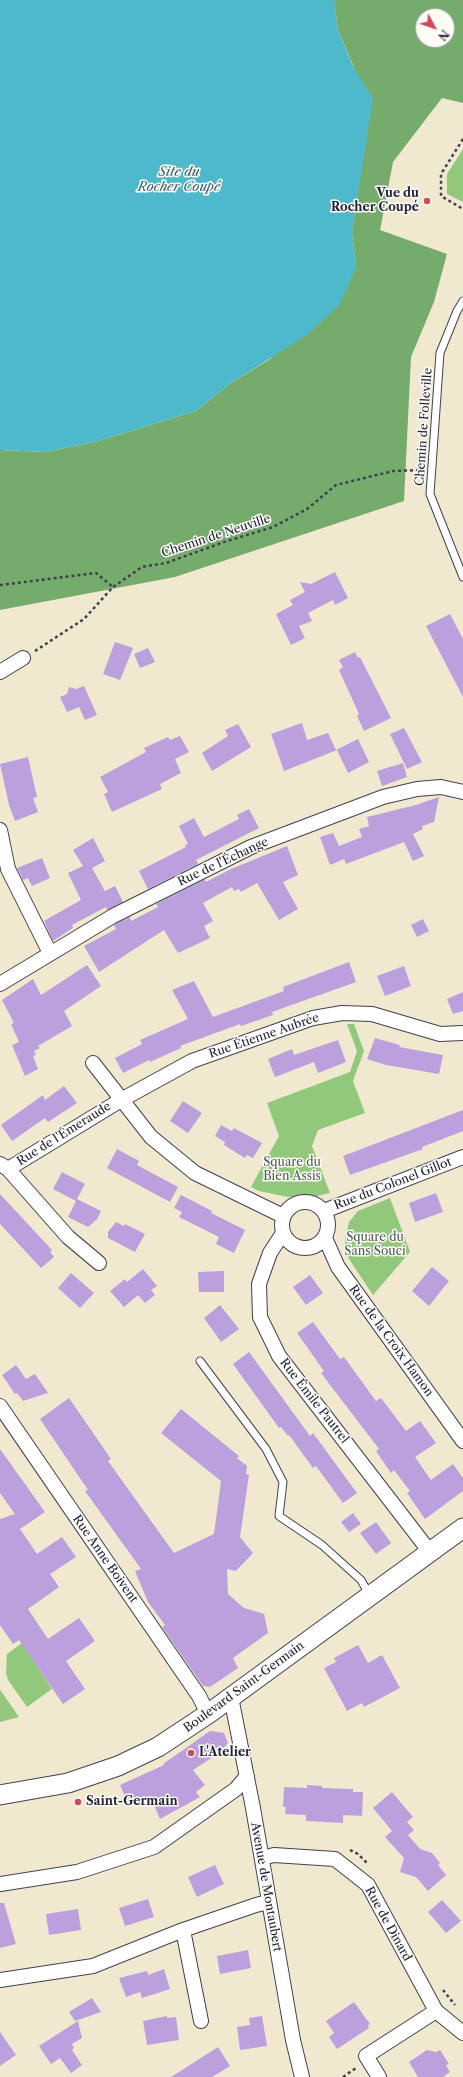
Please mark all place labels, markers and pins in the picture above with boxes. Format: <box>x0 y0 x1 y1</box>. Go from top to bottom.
place label: Vue du Rocher Coupé <box>331 187 419 215</box>
marker: Vue du Rocher Coupé <box>422 196 432 206</box>
place label: L'Atelier <box>199 1746 251 1760</box>
marker: L'Atelier <box>186 1748 196 1758</box>
place label: Saint-Germain <box>86 1795 178 1809</box>
marker: Saint-Germain <box>73 1797 83 1807</box>

